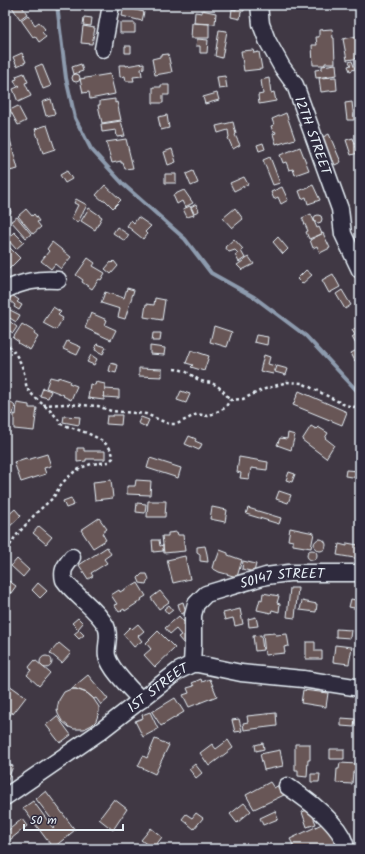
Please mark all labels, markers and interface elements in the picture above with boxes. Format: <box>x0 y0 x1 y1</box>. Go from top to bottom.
street label: 12TH STREET <box>288 93 337 180</box>
street label: 50147 STREET <box>237 562 326 595</box>
street label: 1ST STREET <box>123 657 194 719</box>
scale bar <box>24 806 123 832</box>
text: 50 m <box>30 811 57 830</box>

